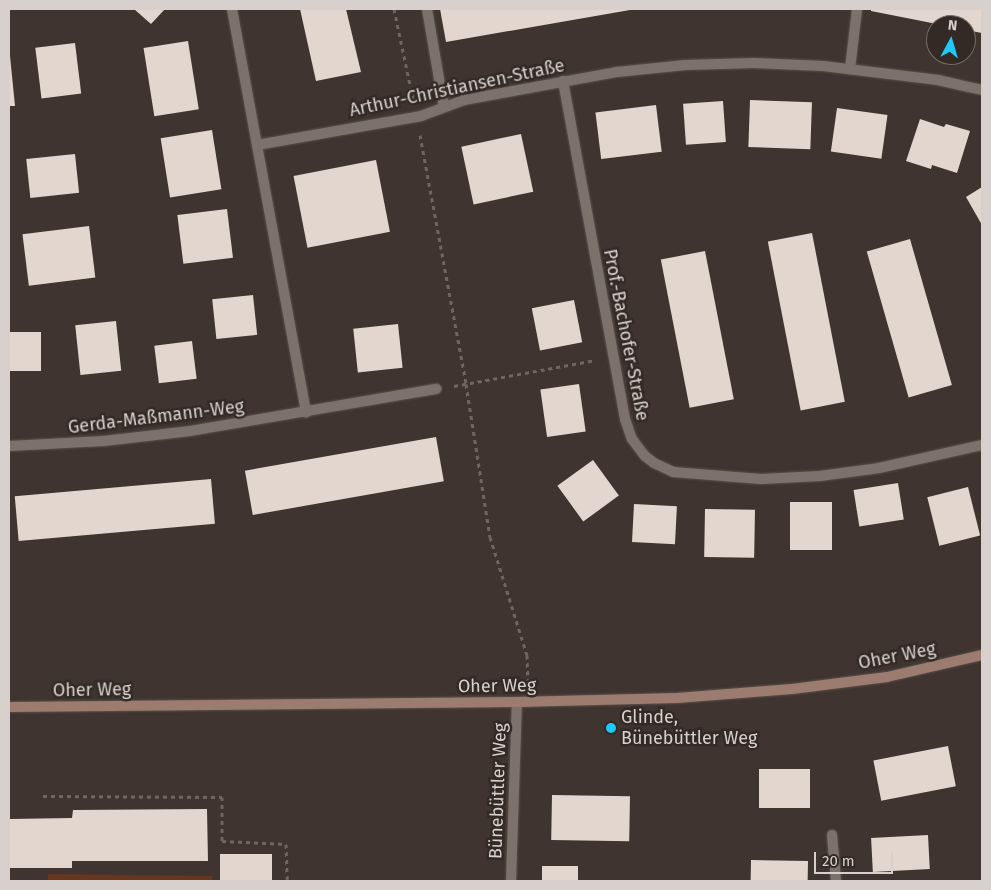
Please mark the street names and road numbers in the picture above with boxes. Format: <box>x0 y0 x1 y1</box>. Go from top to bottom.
street label: Arthur-Christiansen-Straße <box>347 55 567 121</box>
street label: Prof.-Bachofer-Straße <box>599 247 653 423</box>
street label: Gerda-Maßmann-Weg <box>67 395 245 439</box>
street label: Oher Weg <box>856 638 938 674</box>
street label: Oher Weg <box>458 675 536 697</box>
street label: Oher Weg <box>53 679 131 701</box>
street label: Bünebüttler Weg <box>485 722 511 860</box>

